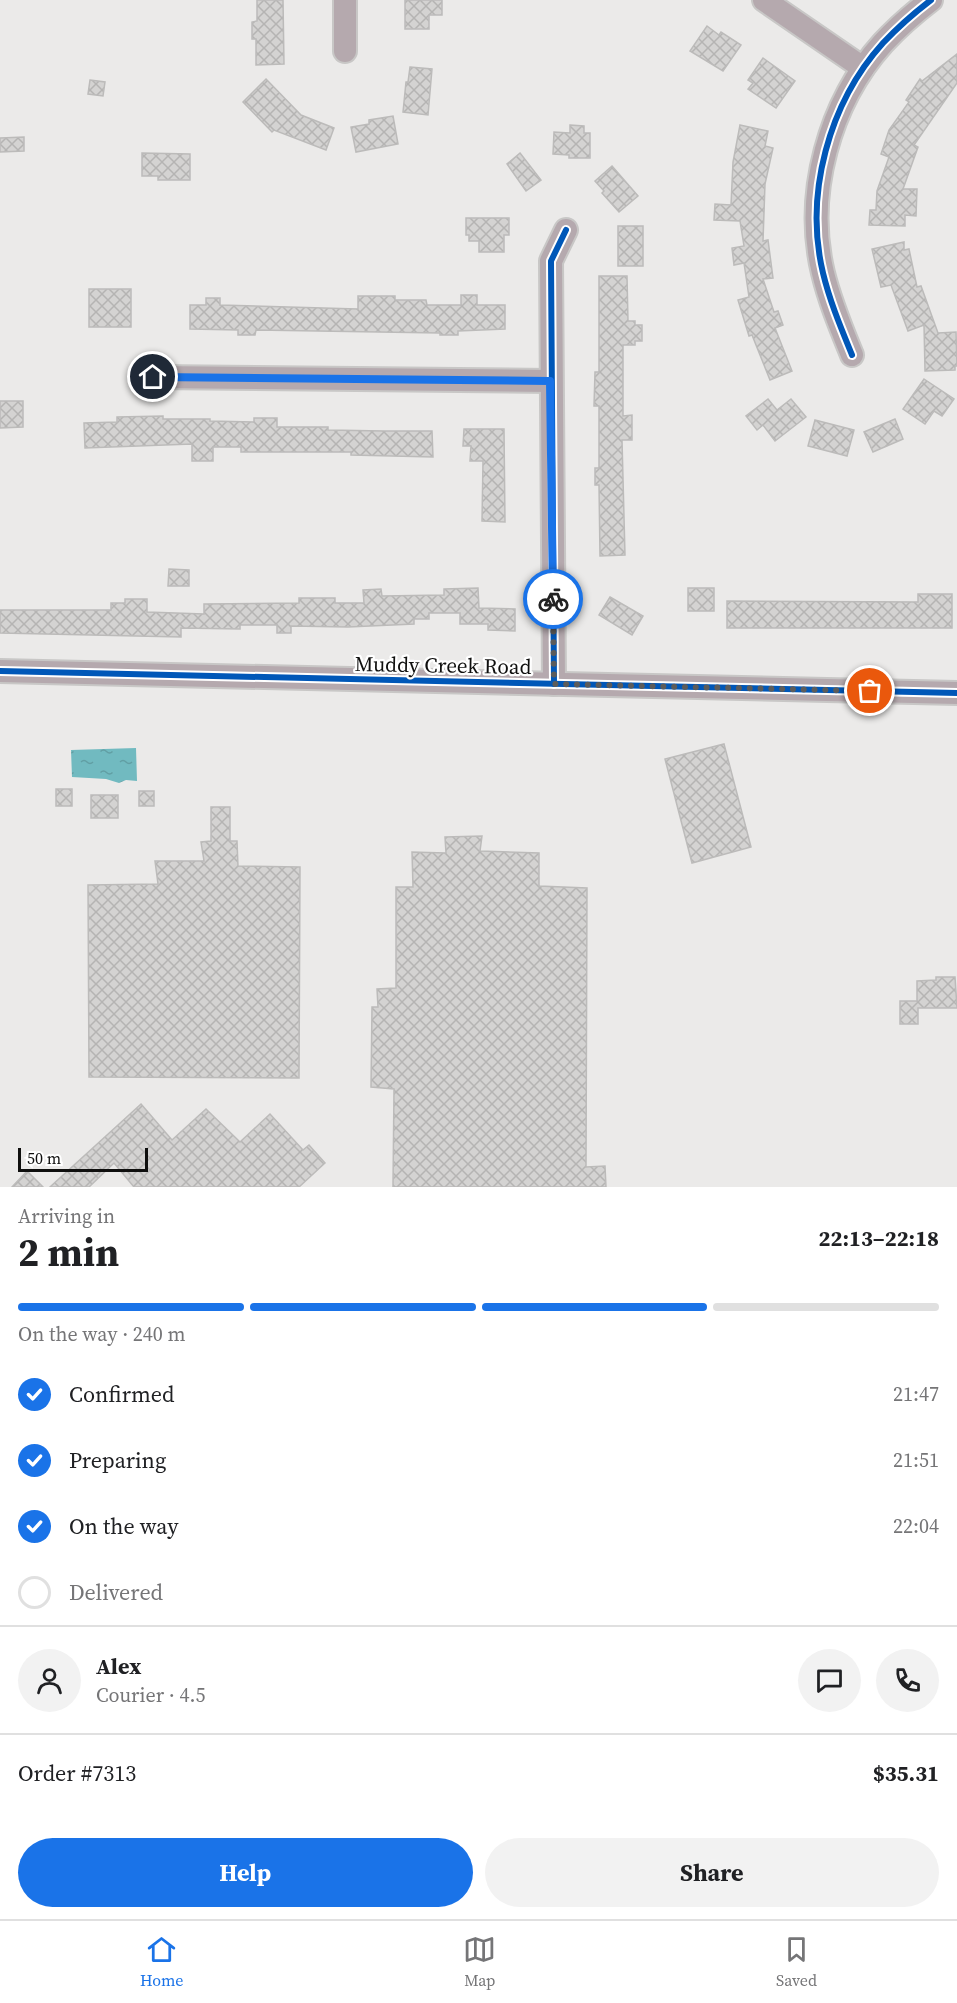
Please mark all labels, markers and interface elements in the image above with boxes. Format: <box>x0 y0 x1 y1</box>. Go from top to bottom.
pin <box>127 351 178 402</box>
icon: home <box>136 360 169 393</box>
courier <box>523 569 583 629</box>
icon: bike <box>537 583 570 616</box>
street label: Muddy Creek Road <box>354 649 532 681</box>
pin <box>844 665 895 716</box>
icon: bag <box>853 674 886 707</box>
scale bar <box>18 1145 148 1172</box>
text: 50 m <box>27 1147 61 1169</box>
text: Arriving in <box>18 1202 115 1230</box>
text: 22:13–22:18 <box>819 1223 939 1253</box>
text: 2 min <box>18 1226 119 1279</box>
text: On the way · 240 m <box>18 1320 185 1348</box>
icon: check <box>18 1378 51 1411</box>
text: Confirmed <box>69 1379 174 1409</box>
text: 21:47 <box>893 1380 939 1408</box>
icon: check <box>18 1444 51 1477</box>
text: Preparing <box>69 1445 166 1475</box>
text: 21:51 <box>893 1446 939 1474</box>
icon: check <box>18 1510 51 1543</box>
text: On the way <box>69 1511 178 1541</box>
text: 22:04 <box>893 1512 939 1540</box>
text: Delivered <box>69 1577 163 1607</box>
button: person <box>18 1649 81 1712</box>
button: chat <box>798 1649 861 1712</box>
button: phone <box>876 1649 939 1712</box>
text: Alex <box>96 1651 141 1681</box>
text: Courier · 4.5 <box>96 1681 205 1709</box>
text: Order #7313 <box>18 1758 136 1788</box>
text: $35.31 <box>873 1758 939 1788</box>
button: Help <box>18 1838 473 1907</box>
button: Share <box>485 1838 939 1907</box>
tab: Home <box>140 1933 184 1991</box>
tab: Map <box>463 1933 496 1991</box>
tab: Saved <box>776 1933 817 1991</box>

